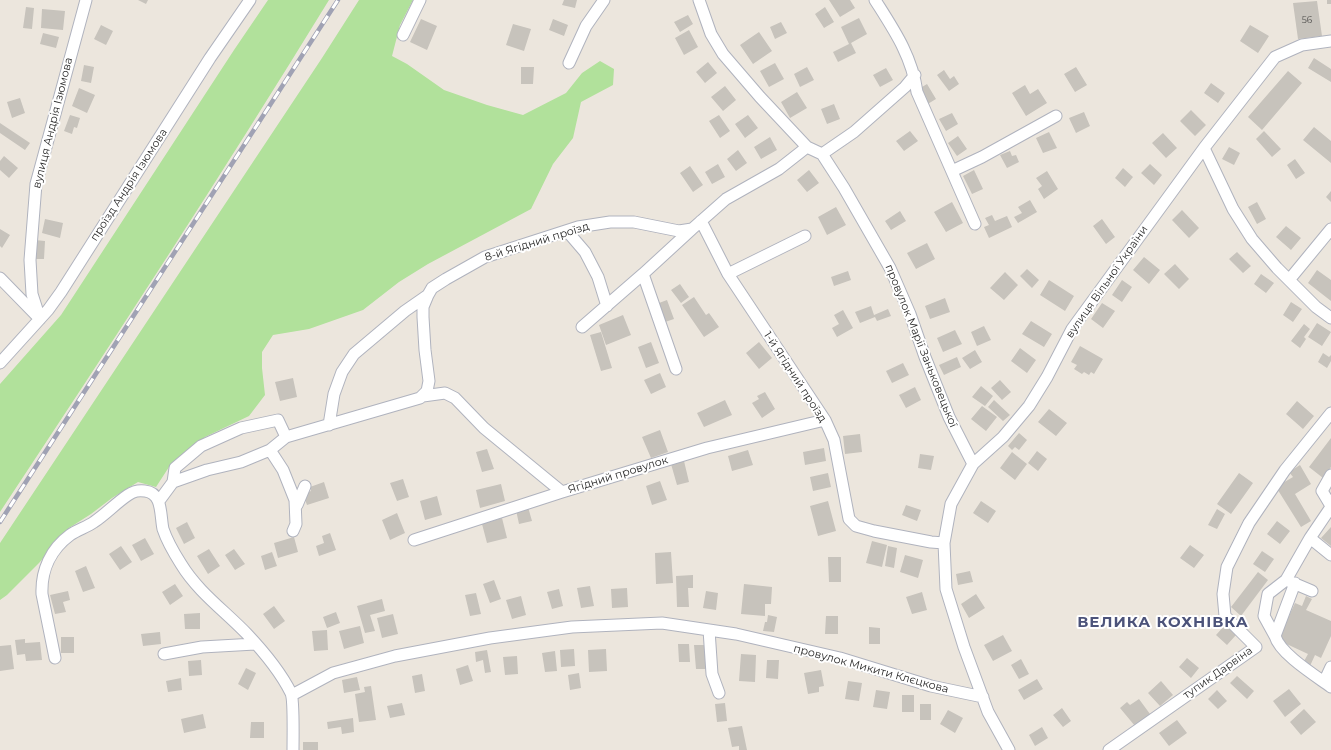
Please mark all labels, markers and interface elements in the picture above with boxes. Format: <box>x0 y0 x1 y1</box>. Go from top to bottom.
house number: 56 <box>1302 15 1312 25</box>
street label: вулиця Андрія Ізюмова <box>30 56 76 190</box>
street label: проїзд Андрія Ізюмова <box>88 126 170 244</box>
street label: 8-й Ягідний проїзд <box>483 220 591 264</box>
street label: вулиця Вільної України <box>1063 223 1151 341</box>
street label: провулок Марії Заньковецької <box>882 263 960 429</box>
street label: 1-й Ягідний проїзд <box>761 329 829 425</box>
street label: Ягідний провулок <box>566 454 670 496</box>
district label: ВЕЛИКА КОХНІВКА <box>1077 614 1249 632</box>
street label: провулок Микити Клєцкова <box>792 642 950 696</box>
street label: тупик Дарвіна <box>1181 644 1255 702</box>

